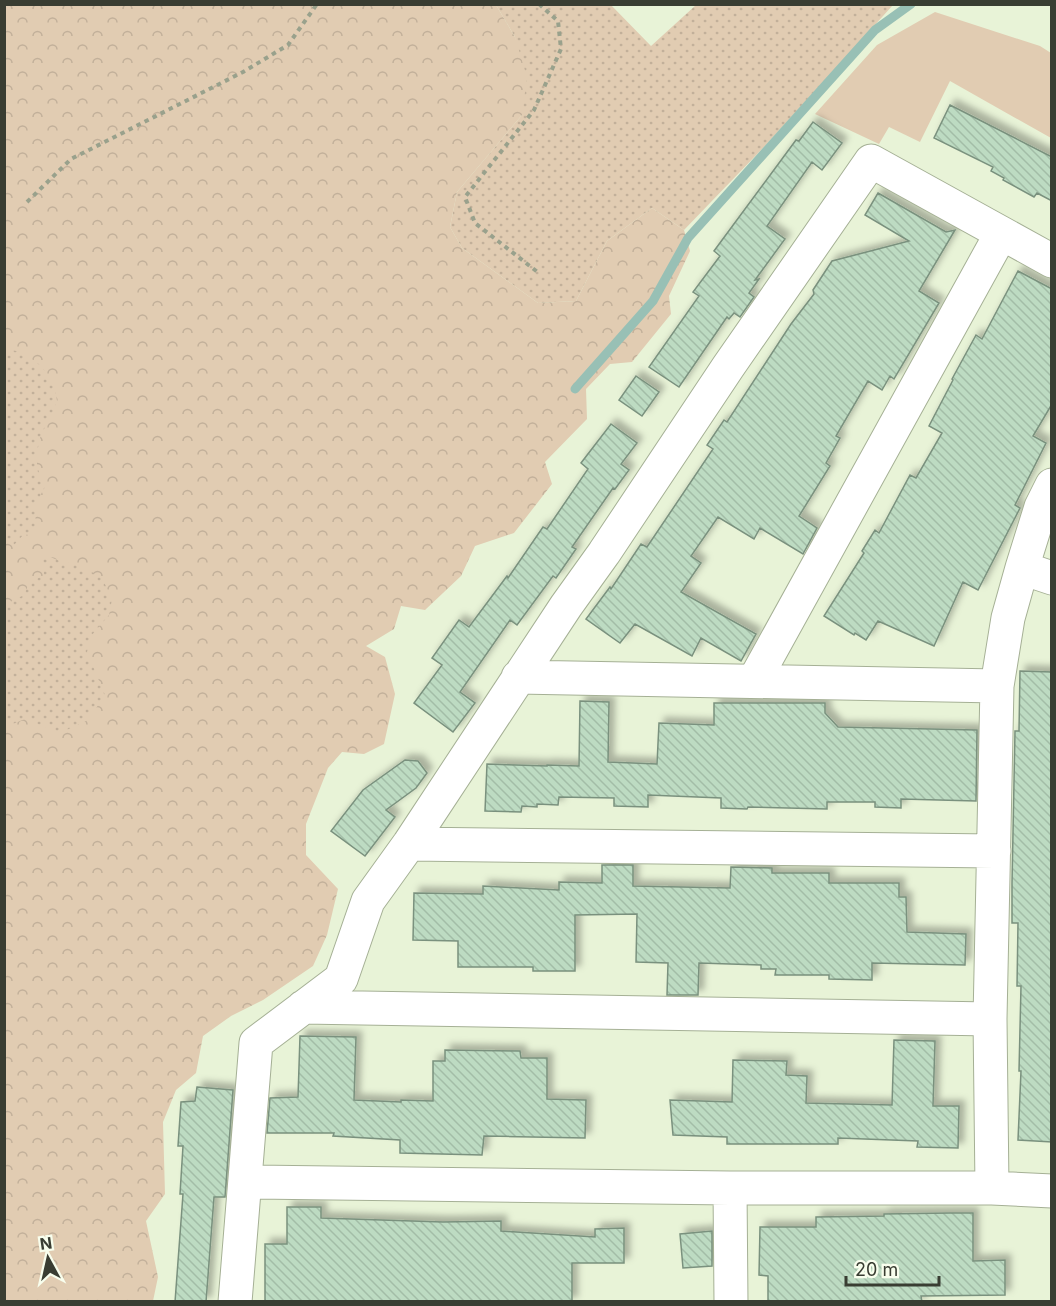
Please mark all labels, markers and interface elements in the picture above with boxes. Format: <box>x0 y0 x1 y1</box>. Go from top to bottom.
north arrow <box>18 1228 78 1288</box>
text: N <box>38 1232 53 1254</box>
scale bar <box>846 1249 939 1287</box>
text: 20 m <box>855 1259 898 1280</box>

